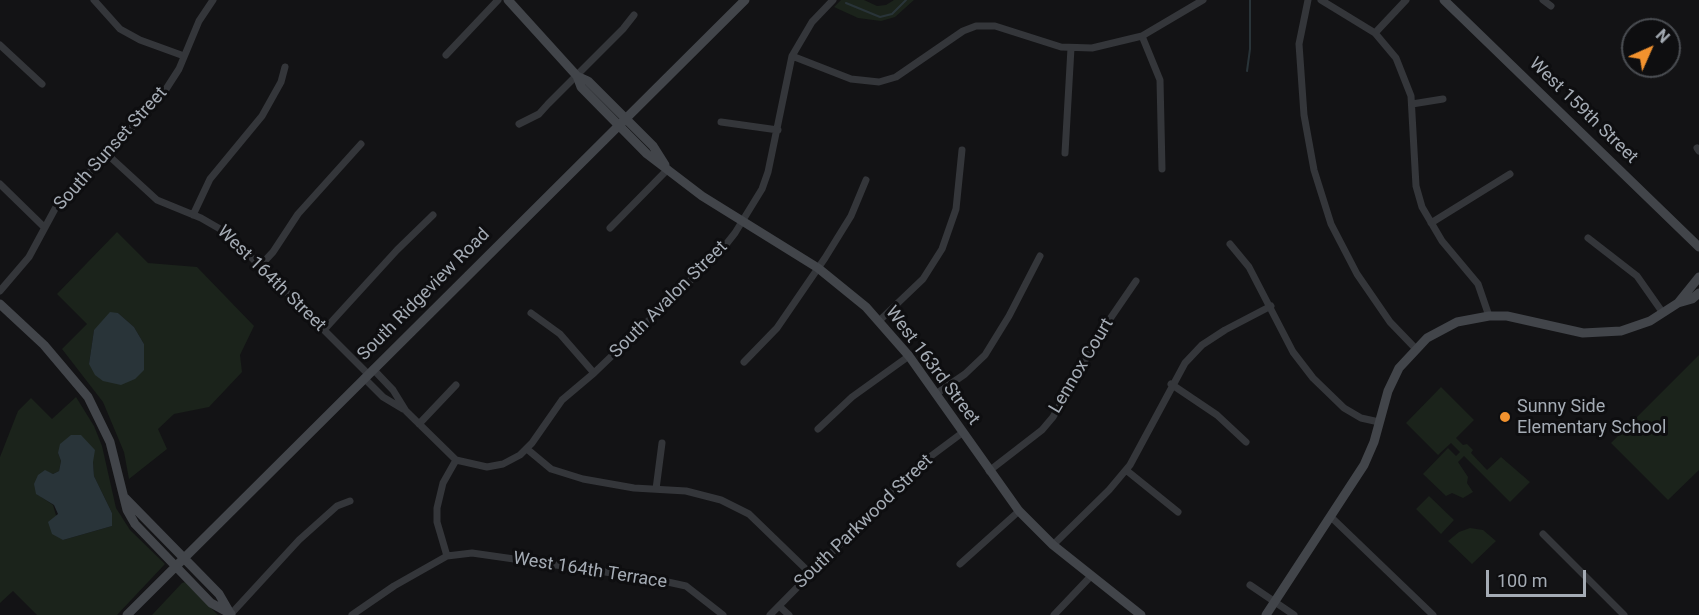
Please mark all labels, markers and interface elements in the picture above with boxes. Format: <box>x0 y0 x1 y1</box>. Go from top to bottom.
north arrow <box>1621 18 1681 78</box>
text: N <box>1652 26 1673 47</box>
street label: West 159th Street <box>1524 54 1642 168</box>
street label: South Sunset Street <box>50 83 172 215</box>
street label: West 164th Street <box>212 222 330 336</box>
street label: South Ridgeview Road <box>353 224 495 366</box>
street label: South Avalon Street <box>606 237 732 363</box>
street label: West 163rd Street <box>880 302 984 430</box>
street label: Lennox Court <box>1045 315 1119 417</box>
place label: Sunny Side Elementary School <box>1517 396 1666 438</box>
marker: Sunny Side Elementary School <box>1498 410 1512 424</box>
street label: South Parkwood Street <box>790 450 938 594</box>
street label: West 164th Terrace <box>512 548 668 594</box>
scale bar <box>1489 558 1590 596</box>
text: 100 m <box>1497 570 1548 591</box>

